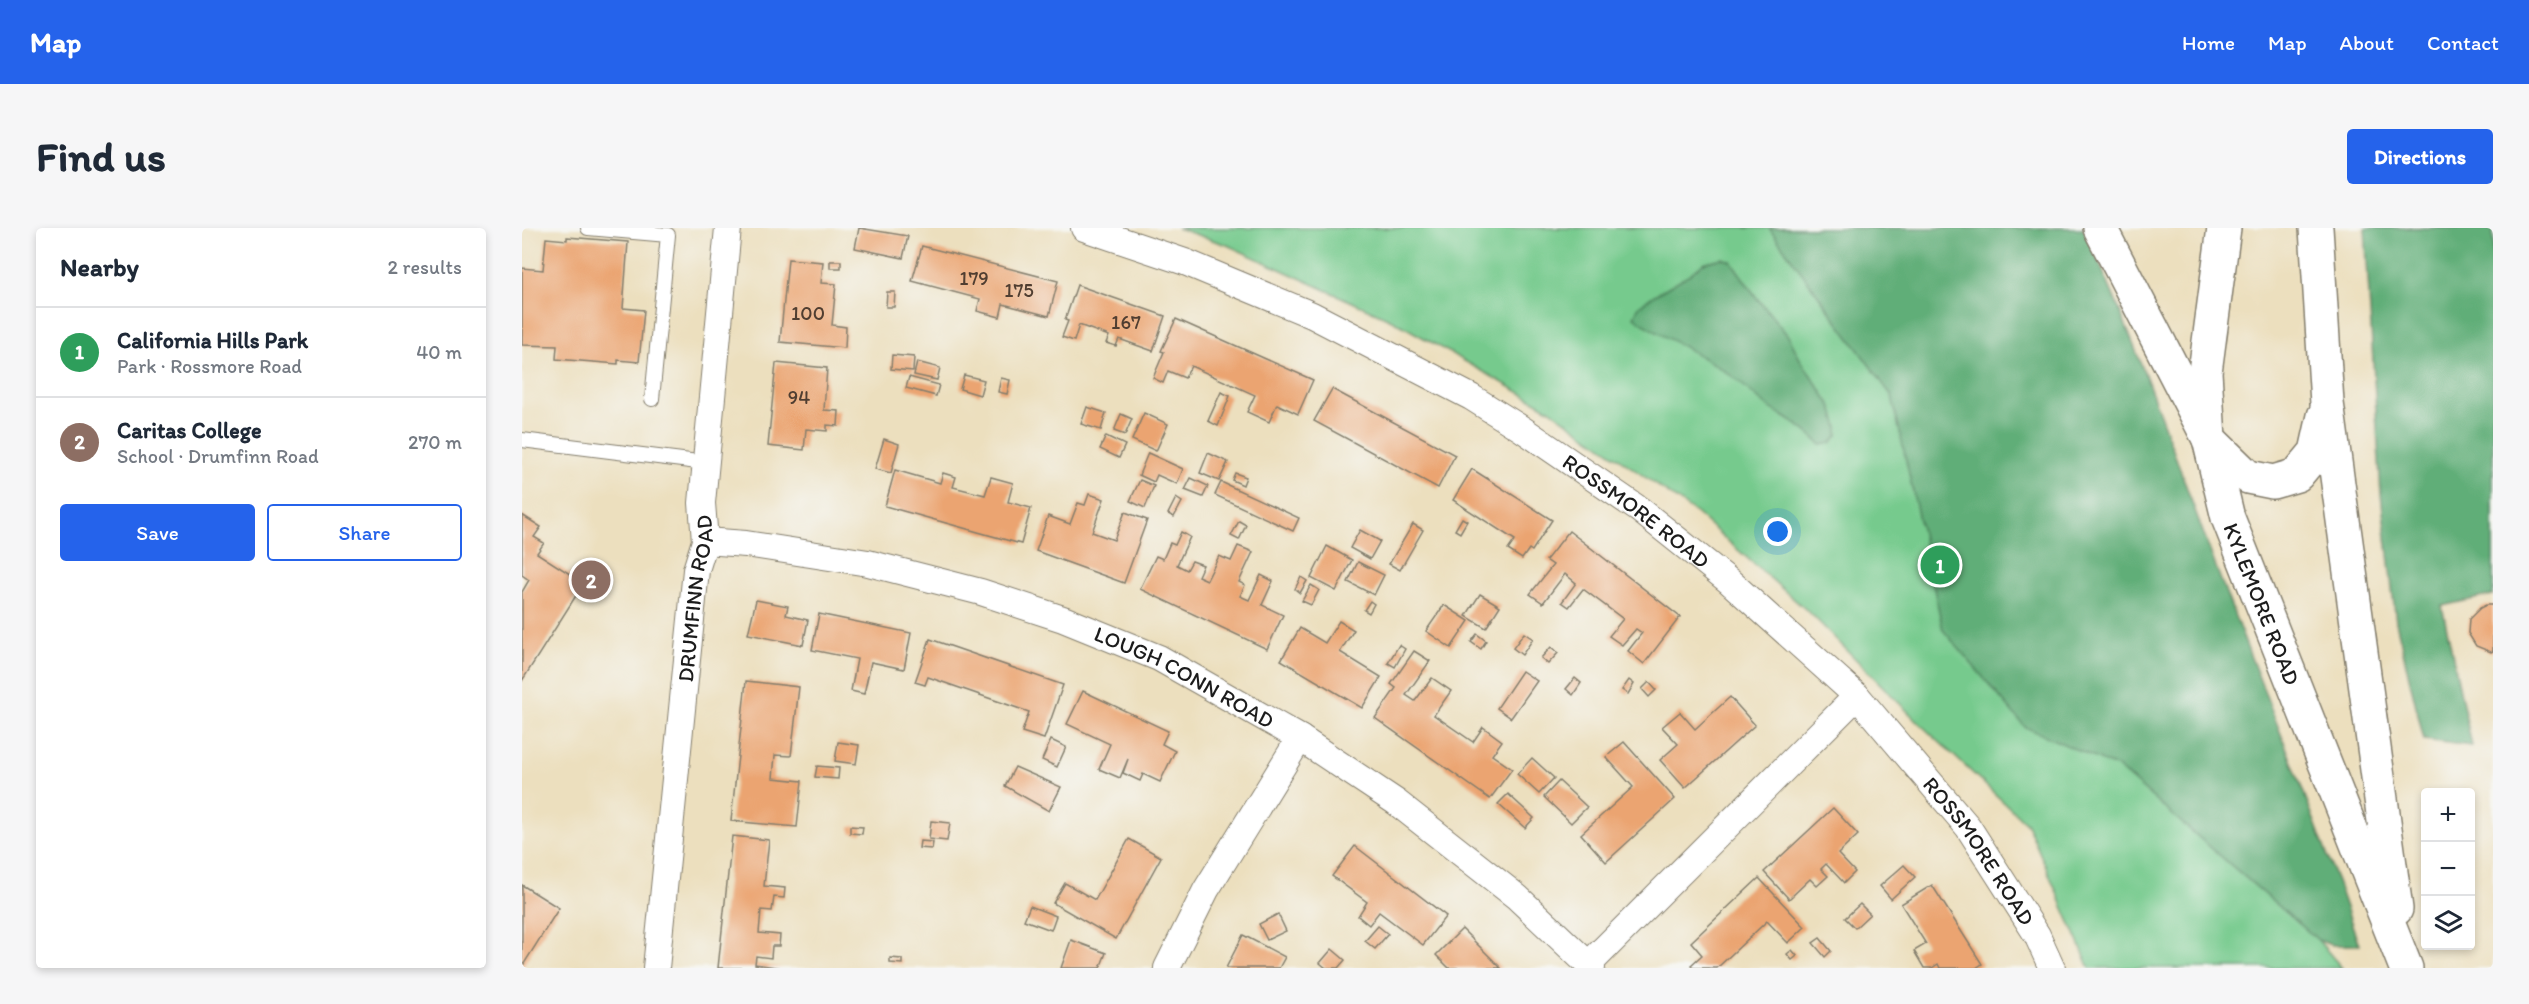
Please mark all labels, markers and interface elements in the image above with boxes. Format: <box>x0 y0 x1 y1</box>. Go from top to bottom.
text: Map <box>30 25 81 59</box>
text: Home <box>2182 30 2235 55</box>
text: Map <box>2268 30 2307 55</box>
text: About <box>2340 30 2394 55</box>
text: Contact <box>2427 30 2499 55</box>
button: Directions <box>2347 129 2493 184</box>
text: Find us <box>36 131 166 182</box>
text: Nearby <box>60 251 139 283</box>
text: 2 results <box>388 255 462 279</box>
house number: 179 <box>959 266 989 290</box>
house number: 175 <box>1004 278 1034 302</box>
house number: 100 <box>791 301 825 325</box>
house number: 167 <box>1111 310 1141 334</box>
text: California Hills Park <box>117 327 308 354</box>
text: 1 <box>75 340 84 364</box>
text: 40 m <box>416 340 462 364</box>
text: Park · Rossmore Road <box>117 354 302 378</box>
house number: 94 <box>788 385 810 409</box>
text: Caritas College <box>117 417 262 444</box>
text: 2 <box>74 430 85 454</box>
text: 270 m <box>408 430 462 454</box>
text: School · Drumfinn Road <box>117 444 319 468</box>
street label: ROSSMORE ROAD <box>1558 448 1715 574</box>
button: Save <box>60 504 255 561</box>
button: Share <box>267 504 462 561</box>
street label: DRUMFINN ROAD <box>671 514 719 683</box>
your location <box>1763 517 1792 546</box>
street label: KYLEMORE ROAD <box>2218 519 2306 689</box>
pin: 1 <box>1920 542 1960 588</box>
pin: 2 <box>572 558 610 602</box>
street label: LOUGH CONN ROAD <box>1090 620 1279 734</box>
street label: ROSSMORE ROAD <box>1918 771 2041 930</box>
map controls <box>2421 788 2475 950</box>
button: + <box>2421 788 2475 842</box>
button: − <box>2421 842 2475 896</box>
button: layers <box>2421 896 2475 950</box>

